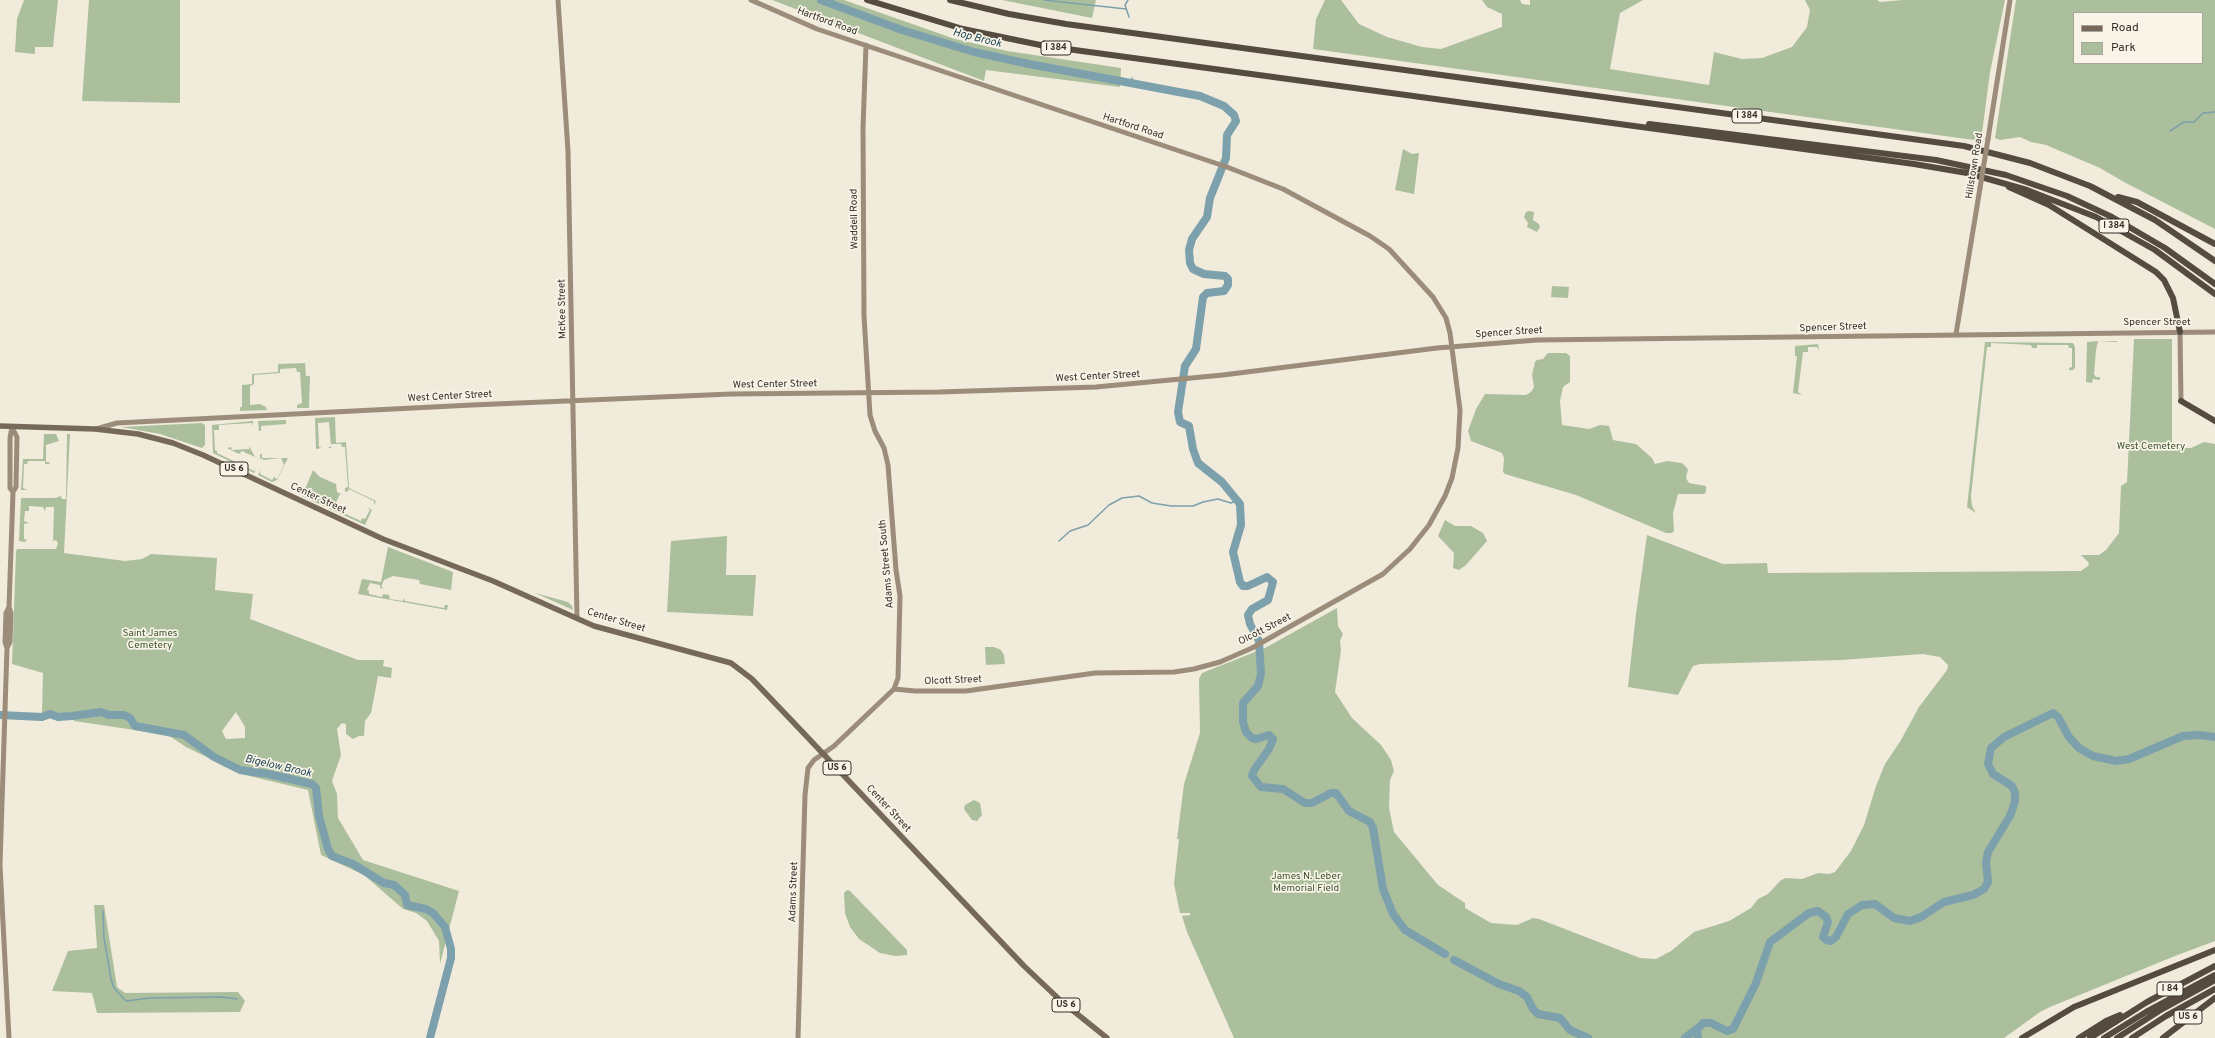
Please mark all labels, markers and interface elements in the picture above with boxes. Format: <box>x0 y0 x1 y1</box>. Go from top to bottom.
street label: Hartford Road <box>795 6 859 38</box>
legend <box>2073 12 2203 64</box>
text: Road <box>2111 20 2139 36</box>
water label: Hop Brook <box>951 27 1003 51</box>
text: Park <box>2111 40 2136 56</box>
road number: I 384 <box>1041 41 1071 55</box>
road number: I 384 <box>1732 109 1762 123</box>
street label: Hartford Road <box>1101 112 1165 142</box>
street label: Hillstown Road <box>1964 132 1986 200</box>
street label: Waddell Road <box>848 188 862 250</box>
road number: I 384 <box>2099 219 2129 233</box>
street label: McKee Street <box>556 279 570 339</box>
street label: Spencer Street <box>2123 317 2191 329</box>
street label: Spencer Street <box>1799 321 1867 335</box>
street label: Spencer Street <box>1475 325 1543 341</box>
street label: West Center Street <box>1055 369 1141 385</box>
street label: West Center Street <box>733 378 817 392</box>
street label: West Center Street <box>407 389 493 405</box>
park label: West Cemetery <box>2117 441 2185 453</box>
road number: US 6 <box>220 462 248 476</box>
street label: Center Street <box>288 481 348 517</box>
street label: Adams Street South <box>877 519 897 609</box>
street label: Center Street <box>585 606 647 636</box>
street label: Olcott Street <box>1237 612 1293 648</box>
park label: Saint James Cemetery <box>123 628 177 652</box>
street label: Olcott Street <box>924 674 982 688</box>
water label: Bigelow Brook <box>243 753 313 781</box>
road number: US 6 <box>823 761 851 775</box>
street label: Center Street <box>863 783 913 835</box>
street label: Adams Street <box>787 861 801 923</box>
park label: James N. Leber Memorial Field <box>1271 871 1341 894</box>
road number: I 84 <box>2157 982 2183 996</box>
road number: US 6 <box>1052 998 1080 1012</box>
road number: US 6 <box>2174 1010 2202 1024</box>

